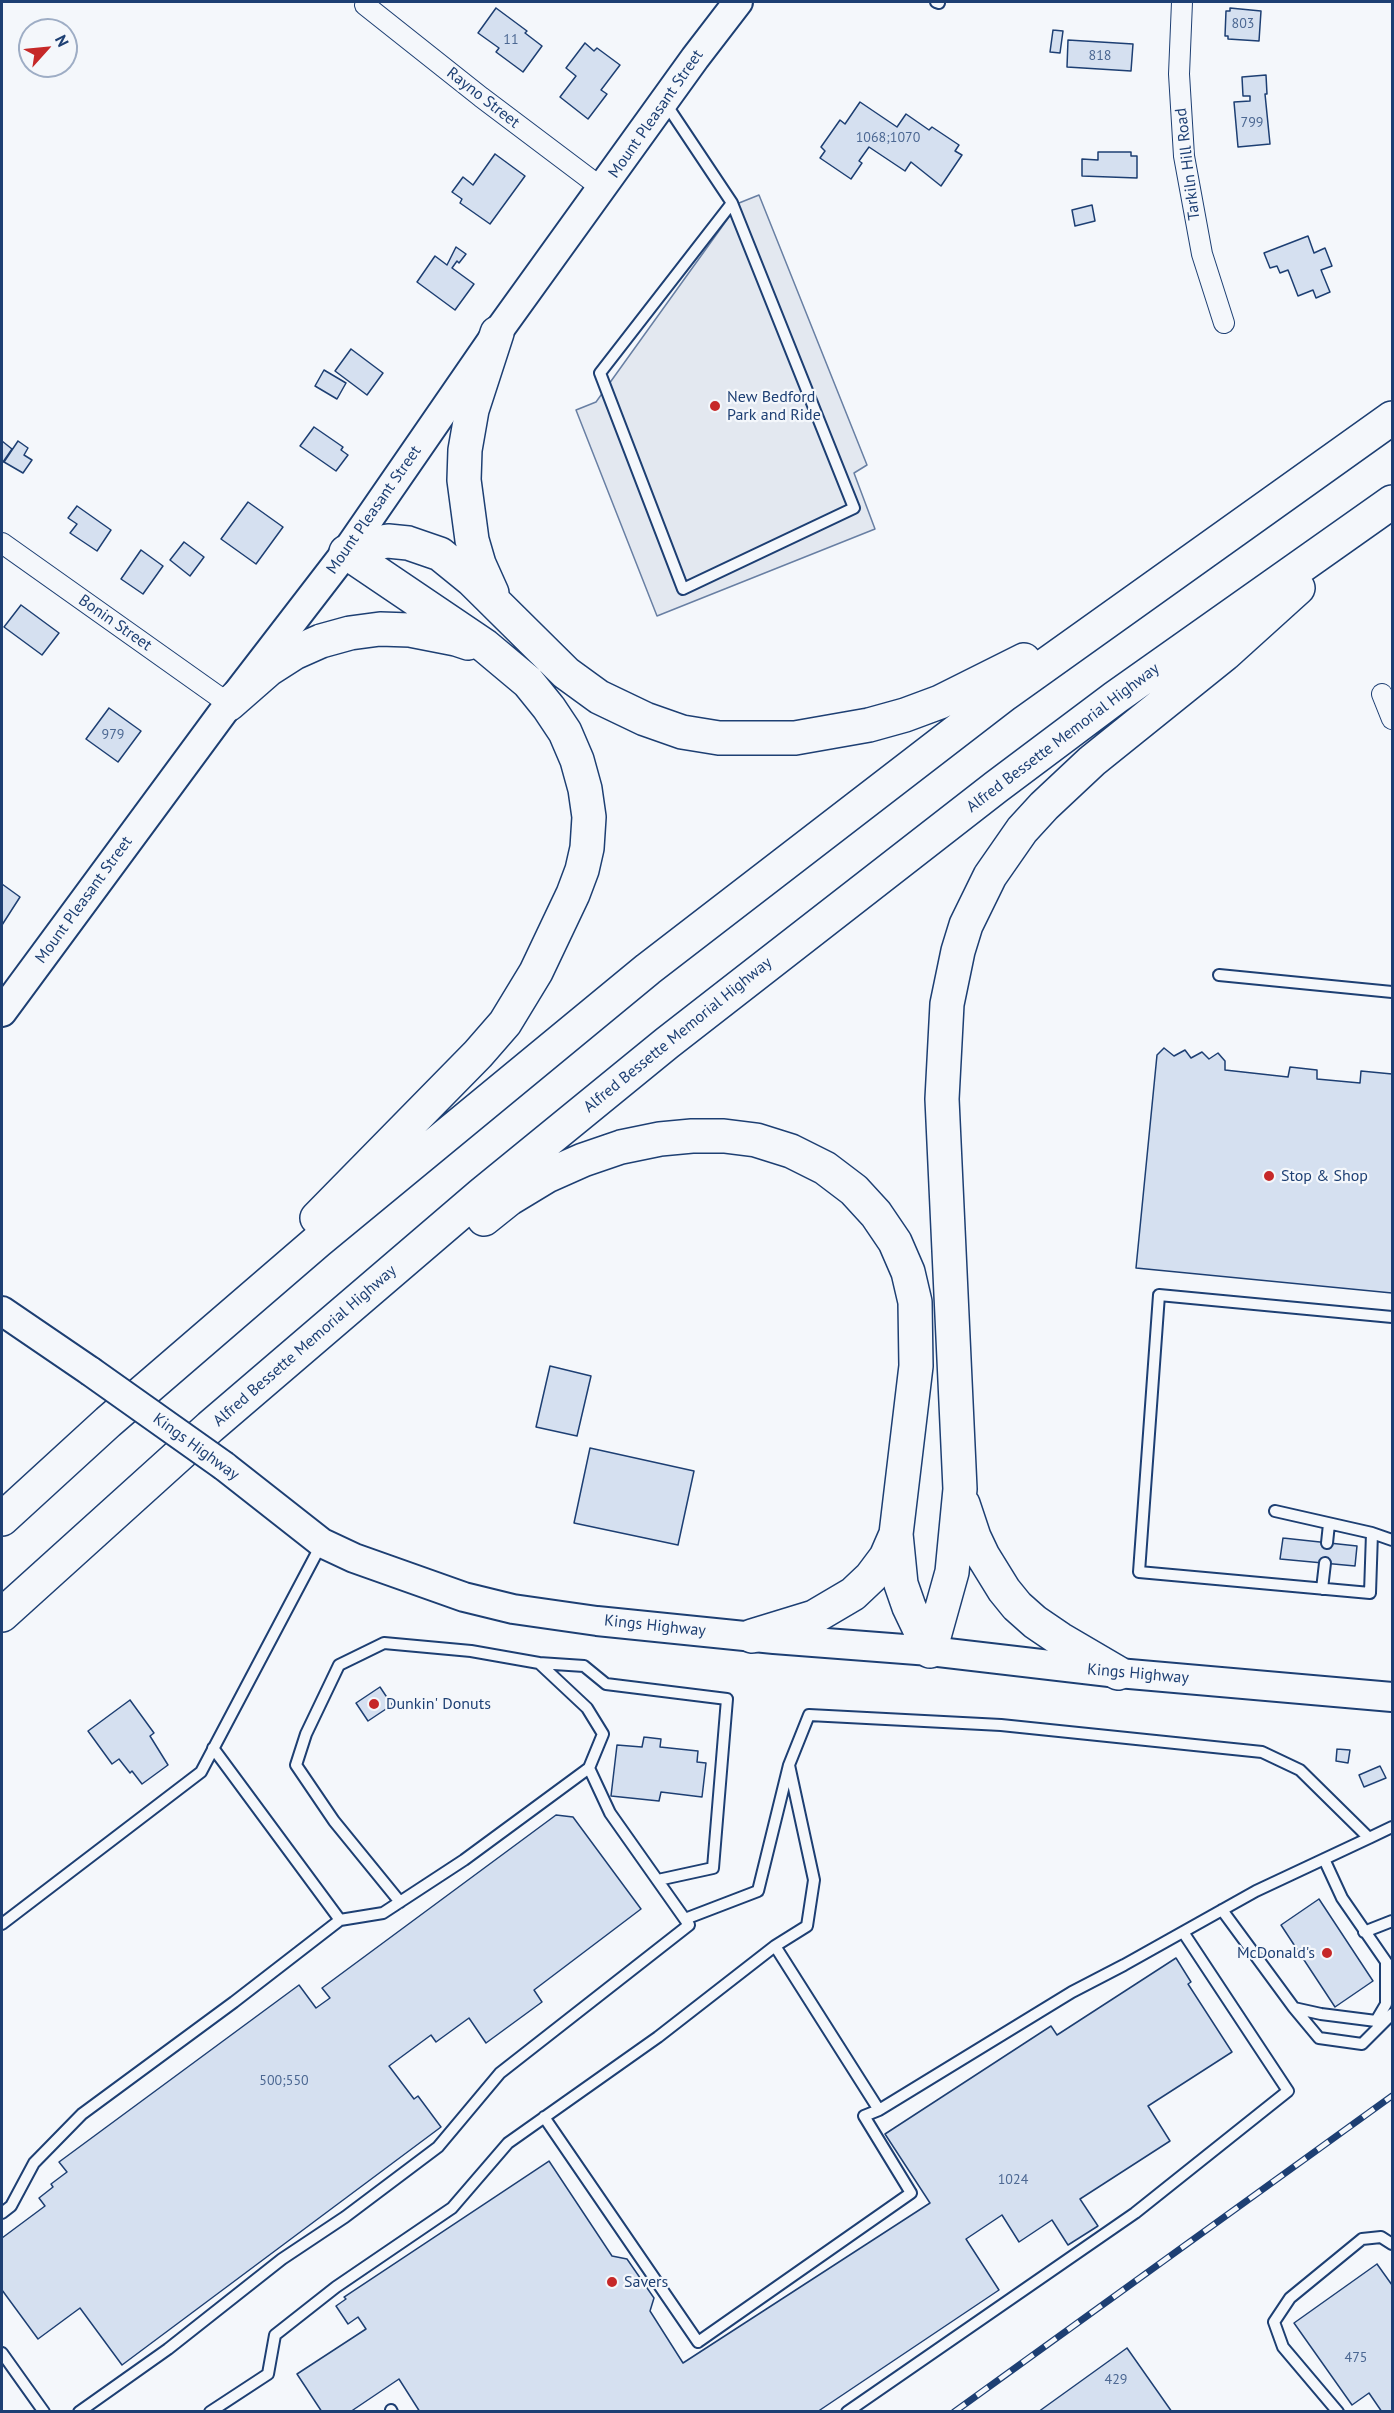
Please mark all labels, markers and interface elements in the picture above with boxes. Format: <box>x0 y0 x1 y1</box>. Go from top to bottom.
house number: 803 <box>1232 16 1254 32</box>
north arrow <box>18 18 78 78</box>
text: N <box>51 32 74 50</box>
house number: 11 <box>503 32 519 48</box>
street label: Mount Pleasant Street <box>605 46 707 182</box>
house number: 818 <box>1089 48 1111 64</box>
street label: Rayno Street <box>443 64 523 132</box>
street label: Tarkiln Hill Road <box>1172 107 1204 221</box>
house number: 799 <box>1241 115 1263 131</box>
house number: 1068;1070 <box>856 130 920 146</box>
place label: New Bedford Park and Ride <box>727 387 821 425</box>
marker: New Bedford Park and Ride <box>708 399 722 413</box>
street label: Mount Pleasant Street <box>323 442 425 578</box>
street label: Bonin Street <box>75 591 155 655</box>
street label: Alfred Bessette Memorial Highway <box>963 659 1163 817</box>
house number: 979 <box>102 727 124 743</box>
street label: Mount Pleasant Street <box>32 833 136 967</box>
street label: Alfred Bessette Memorial Highway <box>580 953 776 1117</box>
place label: Stop & Shop <box>1281 1166 1368 1186</box>
marker: Stop & Shop <box>1262 1169 1276 1183</box>
street label: Alfred Bessette Memorial Highway <box>210 1261 400 1431</box>
street label: Kings Highway <box>149 1409 243 1485</box>
street label: Kings Highway <box>603 1611 707 1641</box>
street label: Kings Highway <box>1086 1660 1190 1688</box>
place label: Dunkin' Donuts <box>386 1694 491 1714</box>
marker: Dunkin' Donuts <box>367 1697 381 1711</box>
place label: McDonald's <box>1237 1943 1315 1963</box>
marker: McDonald's <box>1320 1946 1334 1960</box>
house number: 500;550 <box>259 2073 309 2089</box>
house number: 1024 <box>998 2172 1028 2188</box>
place label: Savers <box>624 2272 668 2292</box>
marker: Savers <box>605 2275 619 2289</box>
house number: 475 <box>1345 2350 1367 2366</box>
house number: 429 <box>1105 2372 1127 2388</box>

